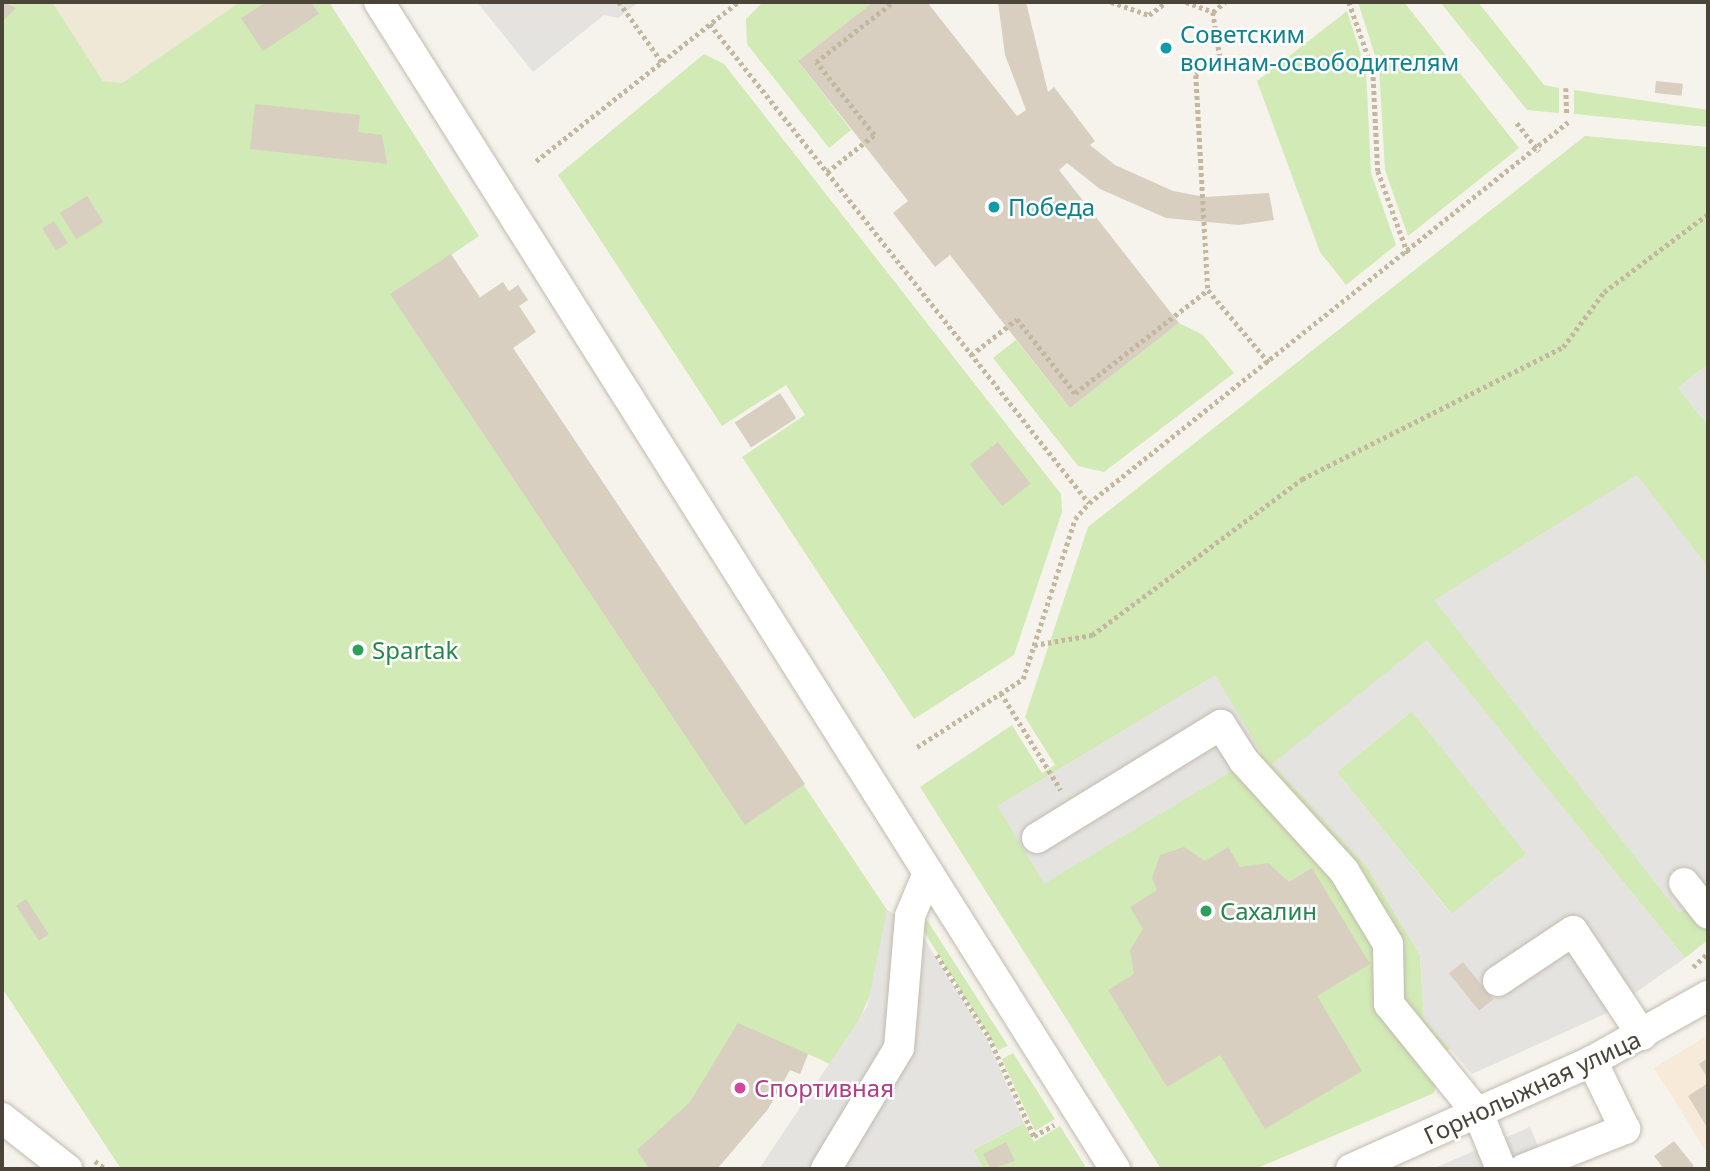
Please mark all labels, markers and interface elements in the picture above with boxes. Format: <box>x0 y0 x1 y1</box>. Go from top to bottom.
place label: Советским воинам-освободителям <box>1180 20 1459 76</box>
marker: Советским воинам-освободителям <box>1158 40 1174 56</box>
place label: Победа <box>1008 193 1095 221</box>
marker: Победа <box>986 199 1002 215</box>
place label: Spartak <box>372 636 458 664</box>
marker: Spartak <box>350 642 366 658</box>
place label: Сахалин <box>1220 897 1317 925</box>
marker: Сахалин <box>1198 903 1214 919</box>
street label: Горнолыжная улица <box>1419 1024 1645 1150</box>
place label: Спортивная <box>754 1074 894 1102</box>
marker: Спортивная <box>732 1080 748 1096</box>

